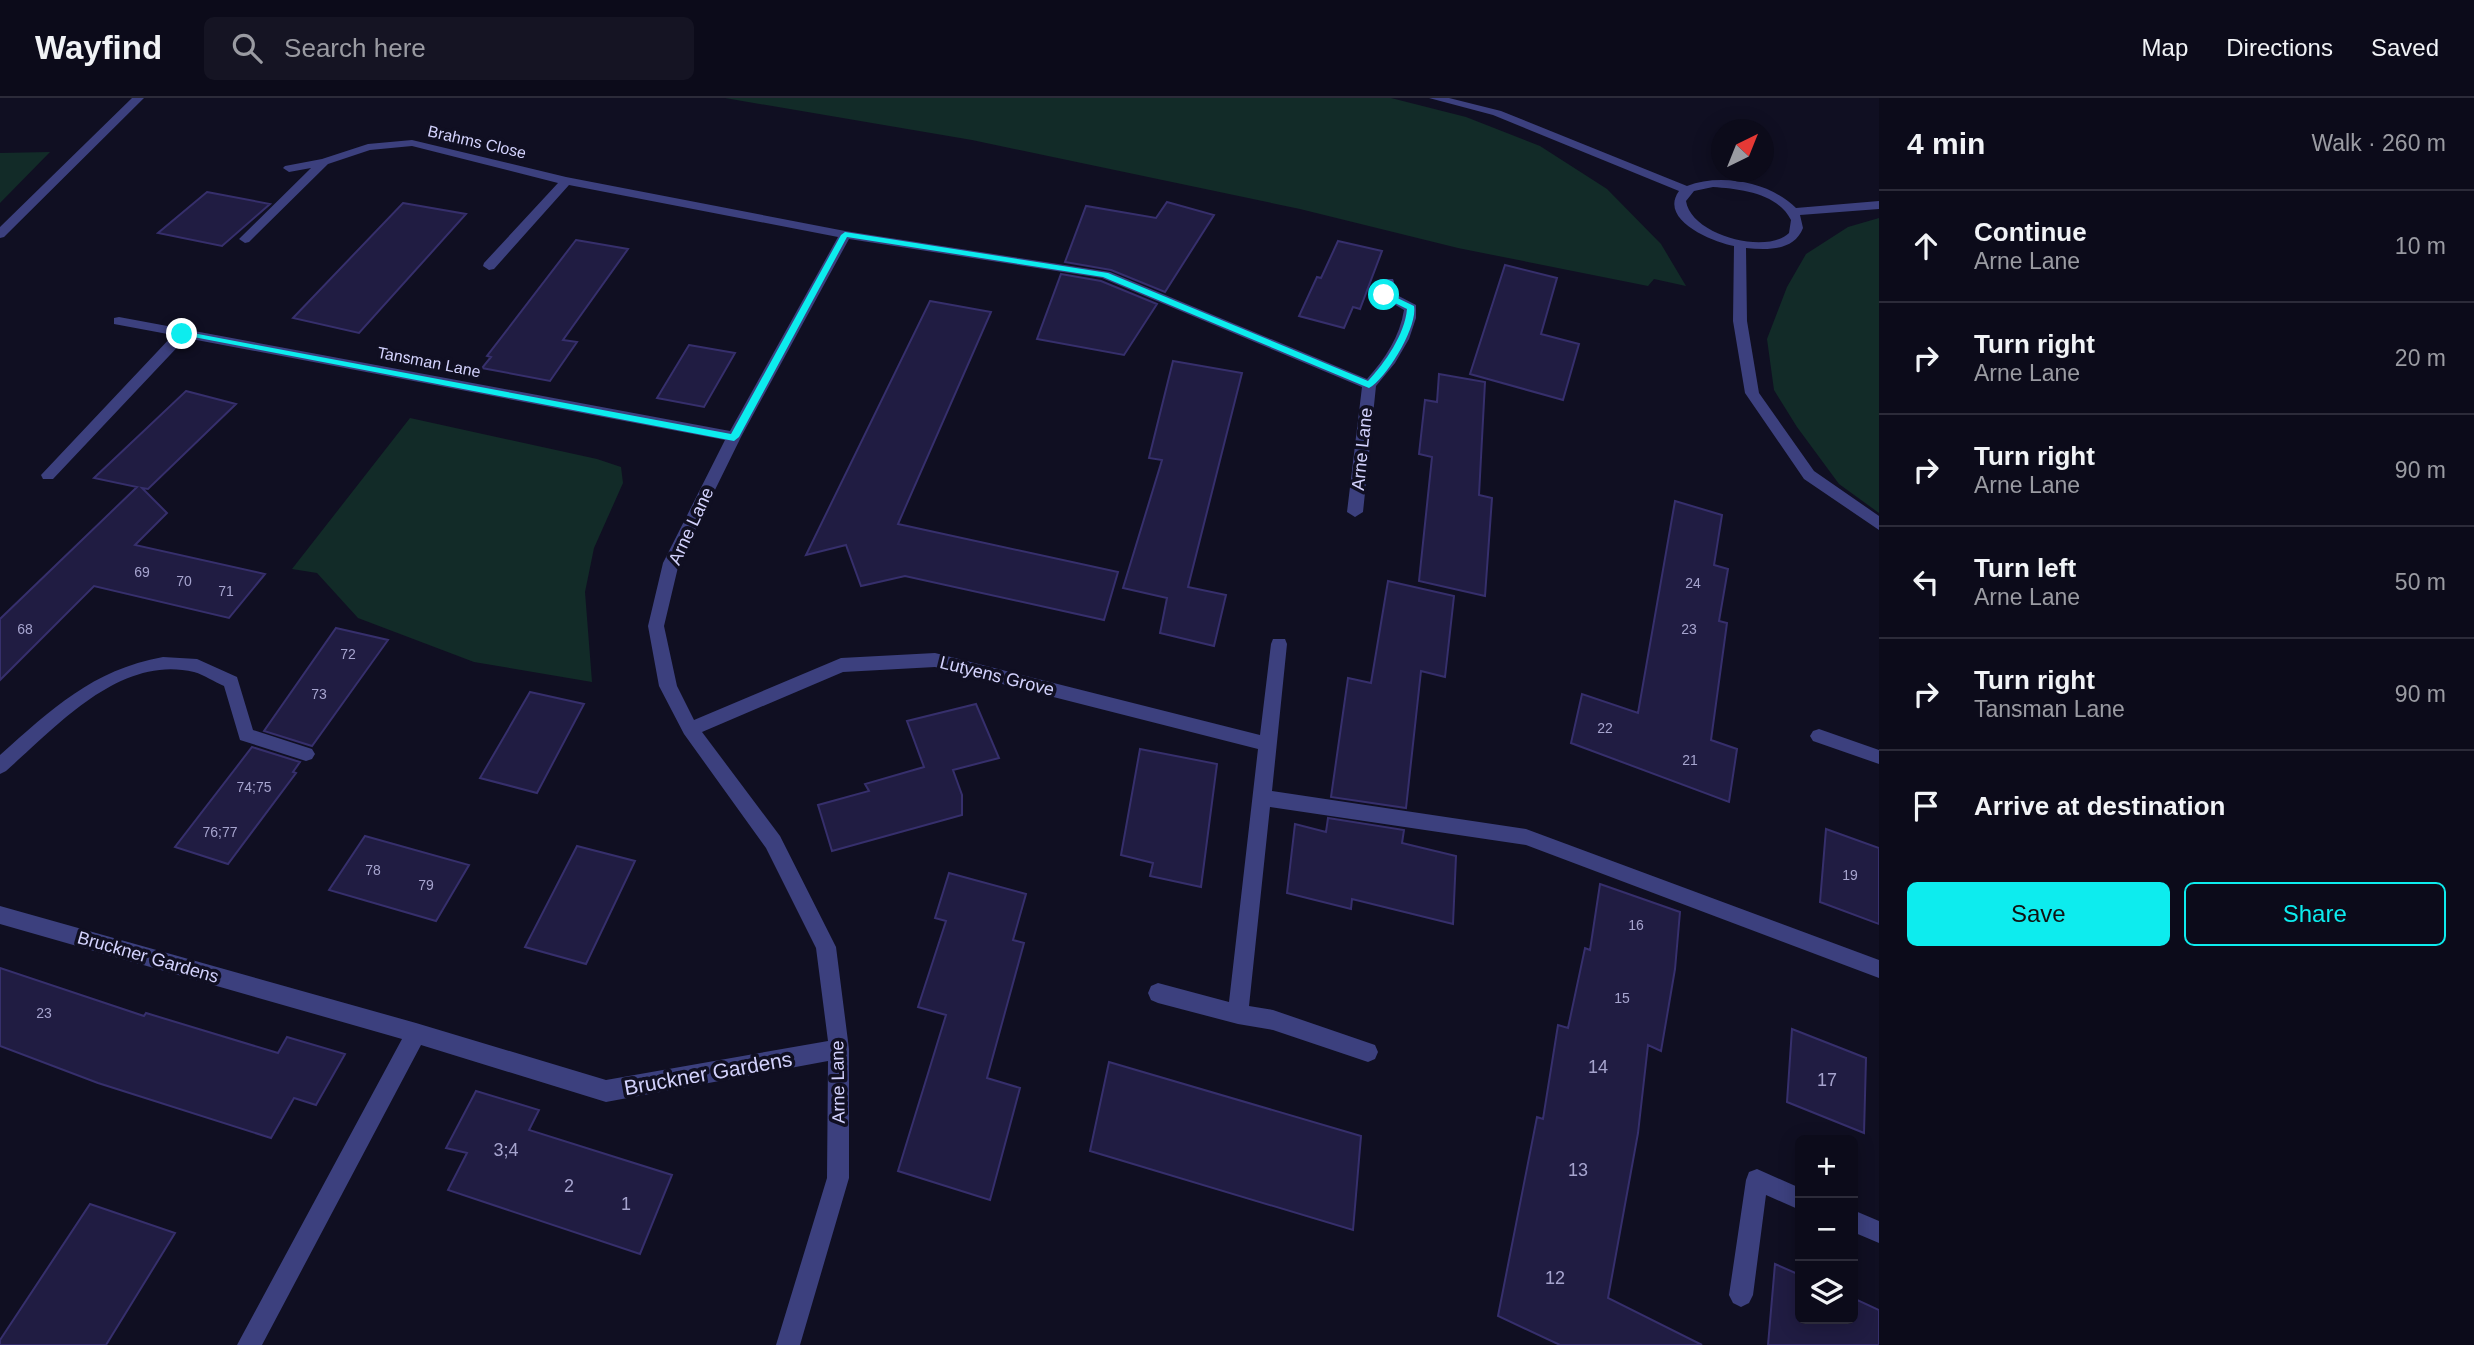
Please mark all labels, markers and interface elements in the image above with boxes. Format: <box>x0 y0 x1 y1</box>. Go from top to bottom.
search box <box>204 17 694 80</box>
text: Wayfind <box>35 29 162 66</box>
icon: search <box>228 29 266 67</box>
text: Search here <box>284 33 426 63</box>
text: Map <box>2142 34 2188 61</box>
text: Directions <box>2226 34 2333 61</box>
text: Saved <box>2371 34 2439 61</box>
north arrow <box>1711 119 1774 182</box>
street label: Brahms Close <box>426 122 528 162</box>
text: 4 min <box>1907 127 1985 160</box>
text: Walk · 260 m <box>2311 130 2446 156</box>
text: Continue <box>1974 217 2087 247</box>
icon: ahead <box>1907 227 1945 265</box>
text: 10 m <box>2395 233 2446 259</box>
text: Arne Lane <box>1974 248 2080 274</box>
route start <box>1368 279 1399 310</box>
route end <box>166 318 197 349</box>
text: Turn right <box>1974 329 2095 359</box>
icon: right <box>1907 339 1945 377</box>
street label: Tansman Lane <box>376 344 482 380</box>
text: 20 m <box>2395 345 2446 371</box>
text: Arne Lane <box>1974 360 2080 386</box>
street label: Arne Lane <box>1348 407 1376 491</box>
text: Turn right <box>1974 441 2095 471</box>
icon: right <box>1907 451 1945 489</box>
text: 90 m <box>2395 457 2446 483</box>
text: Arne Lane <box>1974 472 2080 498</box>
street label: Arne Lane <box>664 484 718 568</box>
text: Turn left <box>1974 553 2076 583</box>
icon: left <box>1907 563 1945 601</box>
house number: 69 <box>134 564 150 580</box>
text: 50 m <box>2395 569 2446 595</box>
house number: 70 <box>176 573 192 589</box>
house number: 24 <box>1685 575 1701 591</box>
house number: 71 <box>218 583 234 599</box>
text: Arne Lane <box>1974 584 2080 610</box>
house number: 68 <box>17 621 33 637</box>
house number: 23 <box>1681 621 1697 637</box>
house number: 72 <box>340 646 356 662</box>
street label: Lutyens Grove <box>938 652 1056 700</box>
text: Turn right <box>1974 665 2095 695</box>
icon: right <box>1907 675 1945 713</box>
text: 90 m <box>2395 681 2446 707</box>
house number: 73 <box>311 686 327 702</box>
text: Tansman Lane <box>1974 696 2125 722</box>
house number: 22 <box>1597 720 1613 736</box>
house number: 21 <box>1682 752 1698 768</box>
house number: 74;75 <box>236 779 272 795</box>
icon: arrive <box>1907 787 1945 825</box>
text: Arrive at destination <box>1974 791 2225 821</box>
house number: 76;77 <box>202 824 238 840</box>
house number: 78 <box>365 862 381 878</box>
house number: 19 <box>1842 867 1858 883</box>
house number: 79 <box>418 877 434 893</box>
button: Save <box>1907 882 2170 946</box>
button: Share <box>2184 882 2446 946</box>
house number: 16 <box>1628 917 1644 933</box>
street label: Bruckner Gardens <box>75 927 221 987</box>
house number: 15 <box>1614 990 1630 1006</box>
house number: 23 <box>36 1005 52 1021</box>
street label: Arne Lane <box>827 1040 849 1124</box>
street label: Bruckner Gardens <box>622 1047 794 1099</box>
house number: 14 <box>1588 1057 1608 1077</box>
house number: 17 <box>1817 1070 1837 1090</box>
map controls <box>1795 1135 1858 1324</box>
button: + <box>1795 1135 1858 1198</box>
house number: 3;4 <box>493 1140 519 1160</box>
house number: 13 <box>1568 1160 1588 1180</box>
house number: 2 <box>564 1176 574 1196</box>
house number: 1 <box>621 1194 631 1214</box>
button: − <box>1795 1198 1858 1261</box>
button: layers <box>1795 1261 1858 1324</box>
house number: 12 <box>1545 1268 1565 1288</box>

